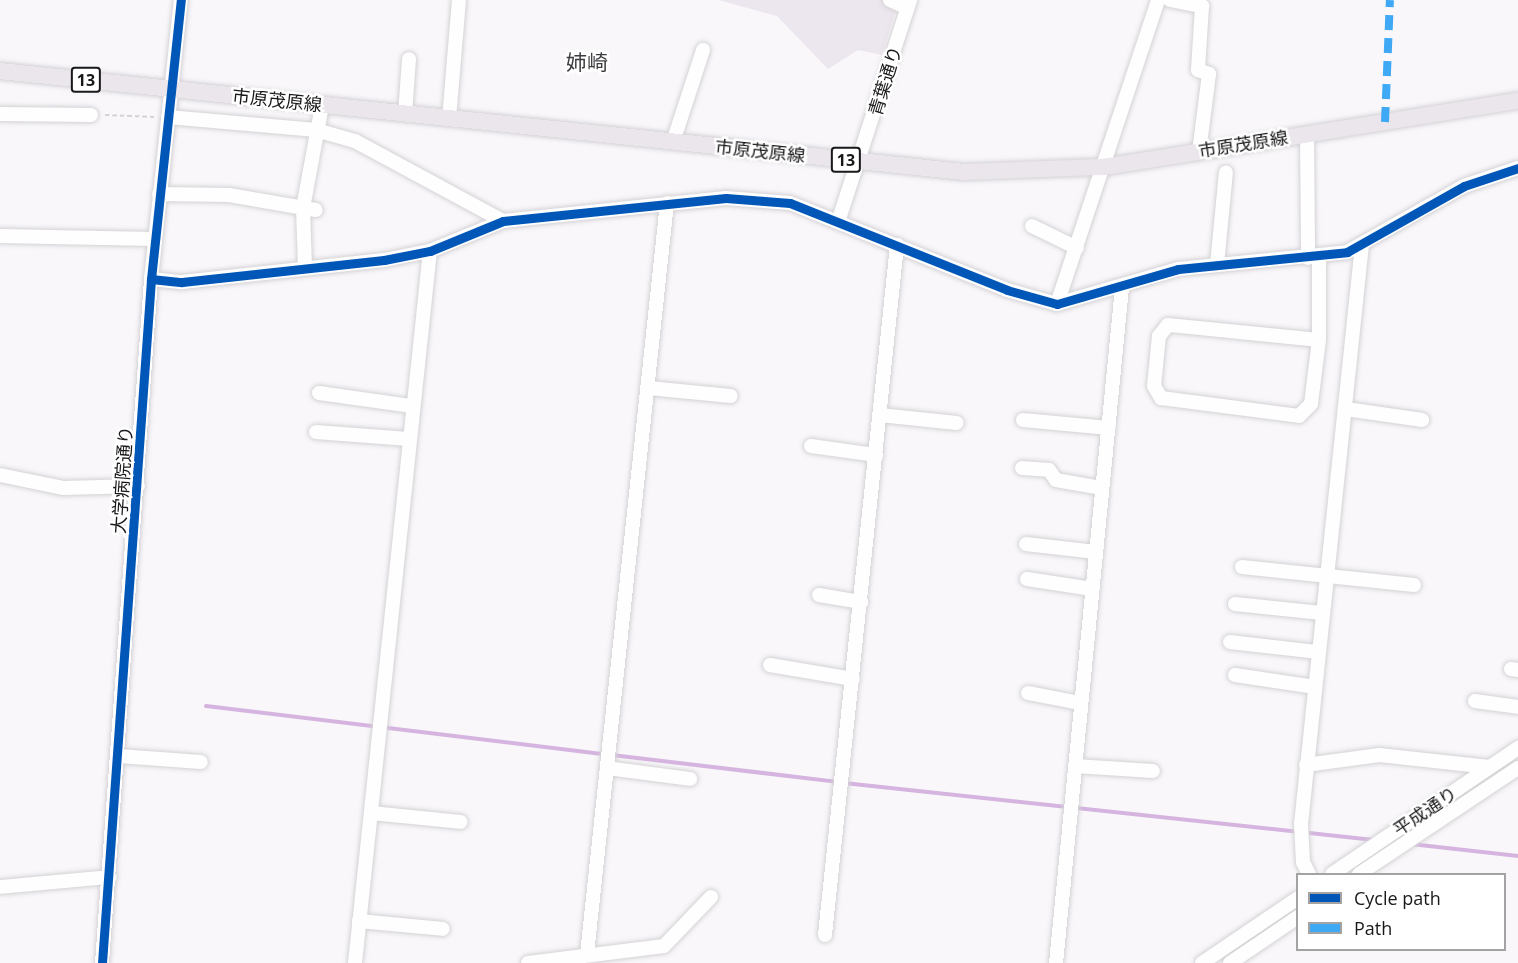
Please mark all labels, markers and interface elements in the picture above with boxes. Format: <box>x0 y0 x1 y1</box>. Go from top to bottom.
street label: 青葉通り <box>864 43 906 119</box>
district label: 姉崎 <box>566 49 608 75</box>
road number: 13 <box>70 67 103 93</box>
street label: 市原茂原線 <box>231 85 323 115</box>
street label: 市原茂原線 <box>1197 126 1289 162</box>
street label: 市原茂原線 <box>714 136 806 166</box>
road number: 13 <box>830 147 862 173</box>
street label: 大学病院通り <box>107 425 137 535</box>
street label: 平成通り <box>1389 782 1461 840</box>
legend <box>1296 873 1506 951</box>
text: Cycle path <box>1354 886 1441 910</box>
text: Path <box>1354 916 1392 940</box>

